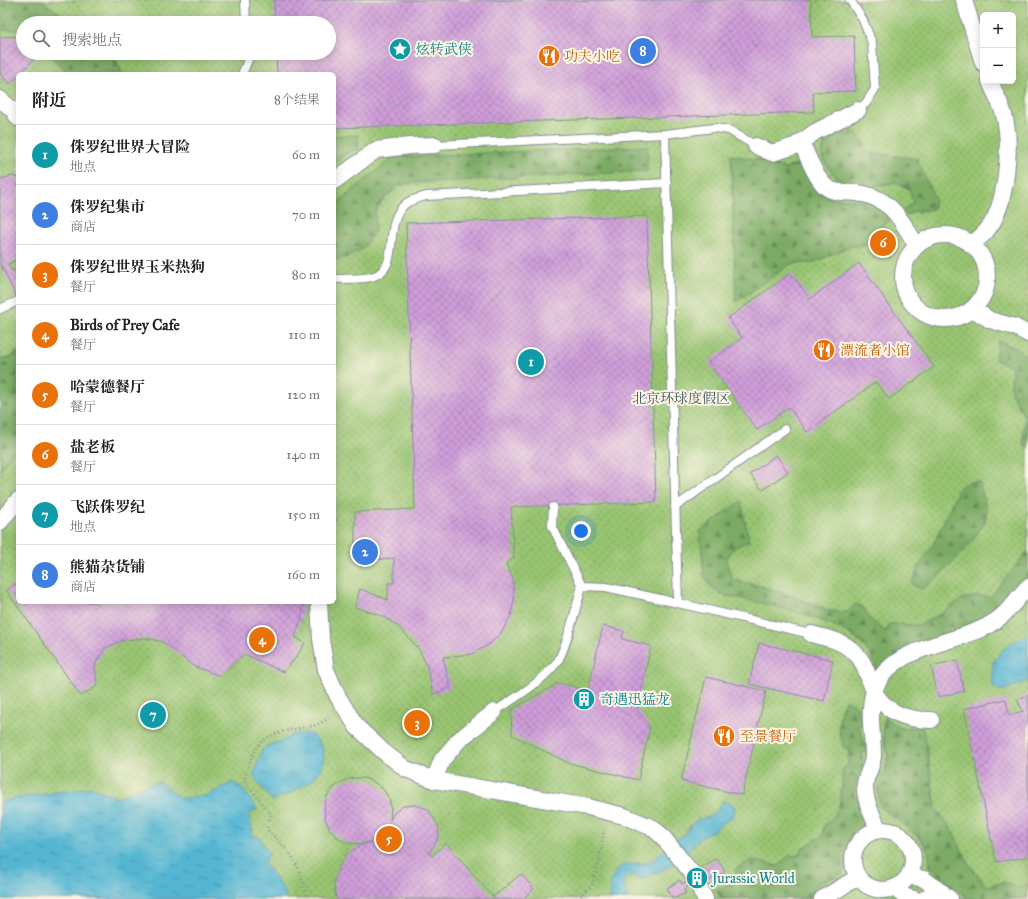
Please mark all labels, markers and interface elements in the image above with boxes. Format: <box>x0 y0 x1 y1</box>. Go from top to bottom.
map controls <box>980 12 1016 84</box>
button: + <box>980 12 1016 48</box>
search box <box>16 16 336 60</box>
icon: search <box>30 27 52 49</box>
text: 搜索地点 <box>62 31 122 49</box>
place icon: 炫转武侠 <box>387 36 413 62</box>
pin: 8 <box>630 36 656 66</box>
place label: 炫转武侠 <box>416 41 472 58</box>
restaurant icon: 功夫小吃 <box>536 43 562 69</box>
place label: 功夫小吃 <box>564 48 620 65</box>
button: − <box>980 48 1016 84</box>
text: 附近 <box>32 90 66 111</box>
text: 8个结果 <box>274 92 320 108</box>
text: 侏罗纪世界大冒险 <box>70 138 190 156</box>
text: 1 <box>42 147 48 163</box>
text: 60 m <box>292 147 320 163</box>
text: 地点 <box>70 159 96 175</box>
text: 侏罗纪集市 <box>70 198 145 216</box>
text: 2 <box>42 207 48 223</box>
text: 70 m <box>292 207 320 223</box>
text: 商店 <box>70 219 96 235</box>
pin: 6 <box>870 228 896 258</box>
text: 侏罗纪世界玉米热狗 <box>70 258 205 276</box>
text: 3 <box>42 267 48 283</box>
text: 80 m <box>292 267 320 283</box>
text: 餐厅 <box>70 279 96 295</box>
text: Birds of Prey Cafe <box>70 316 180 334</box>
text: 4 <box>41 327 49 343</box>
text: 110 m <box>288 327 320 343</box>
text: 餐厅 <box>70 337 96 353</box>
restaurant icon: 漂流者小馆 <box>811 337 837 363</box>
place label: 漂流者小馆 <box>840 342 910 359</box>
pin: 1 <box>518 347 544 377</box>
text: 哈蒙德餐厅 <box>70 378 145 396</box>
text: 5 <box>42 387 48 403</box>
text: 120 m <box>287 387 320 403</box>
park label: 北京环球度假区 <box>632 390 730 407</box>
text: 餐厅 <box>70 399 96 415</box>
text: 盐老板 <box>70 438 115 456</box>
text: 6 <box>42 447 48 463</box>
text: 140 m <box>286 447 320 463</box>
text: 餐厅 <box>70 459 96 475</box>
text: 飞跃侏罗纪 <box>70 498 145 516</box>
text: 7 <box>42 507 48 523</box>
text: 150 m <box>288 507 320 523</box>
text: 地点 <box>70 519 96 535</box>
your location <box>571 521 591 541</box>
pin: 2 <box>352 537 378 567</box>
text: 熊猫杂货铺 <box>70 558 145 576</box>
text: 8 <box>42 567 48 583</box>
text: 160 m <box>287 567 320 583</box>
text: 商店 <box>70 579 96 595</box>
pin: 4 <box>249 625 275 655</box>
building icon: 奇遇迅猛龙 <box>571 686 597 712</box>
place label: 奇遇迅猛龙 <box>600 691 670 708</box>
pin: 7 <box>140 700 166 730</box>
pin: 3 <box>404 708 430 738</box>
restaurant icon: 至景餐厅 <box>711 723 737 749</box>
place label: 至景餐厅 <box>740 728 796 745</box>
pin: 5 <box>376 824 402 854</box>
building icon: Jurassic World <box>684 865 710 891</box>
place label: Jurassic World <box>710 870 795 888</box>

